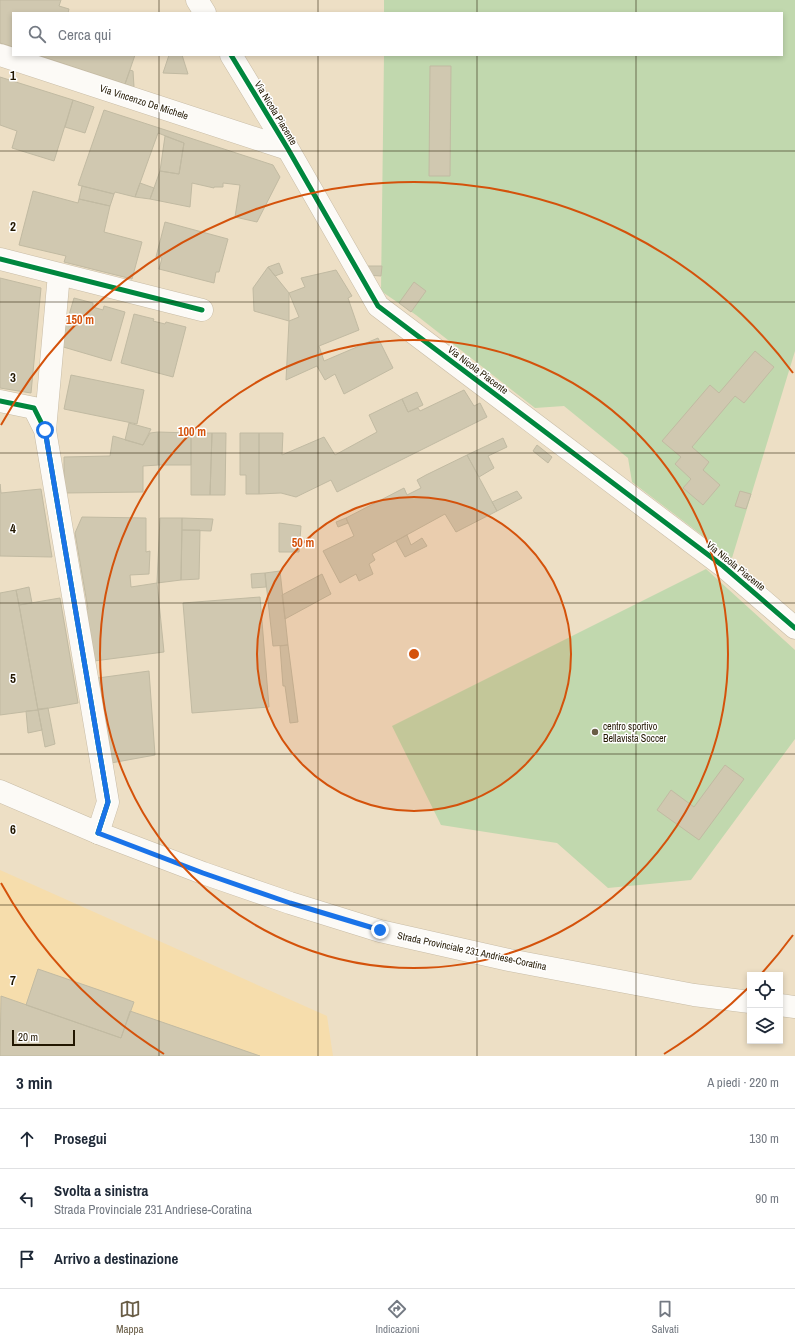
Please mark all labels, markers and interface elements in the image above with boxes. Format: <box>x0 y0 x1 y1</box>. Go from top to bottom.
search box <box>12 12 783 56</box>
icon: search <box>26 23 48 45</box>
text: Cerca qui <box>58 24 111 45</box>
text: 1 <box>10 67 16 84</box>
street label: Via Nicola Piacente <box>252 79 300 148</box>
street label: Via Vincenzo De Michele <box>98 82 190 123</box>
text: 2 <box>10 218 16 235</box>
text: 150 m <box>66 312 94 328</box>
street label: Via Nicola Piacente <box>445 343 511 397</box>
text: 3 <box>10 369 16 386</box>
route start <box>36 421 54 439</box>
text: 100 m <box>178 424 206 440</box>
text: 4 <box>10 520 16 537</box>
text: 50 m <box>292 535 314 551</box>
street label: Via Nicola Piacente <box>704 538 769 594</box>
centre of rings <box>407 647 421 661</box>
text: 5 <box>10 670 16 687</box>
place label: centro sportivo Bellavista Soccer <box>603 720 667 745</box>
marker: centro sportivo Bellavista Soccer <box>590 727 600 737</box>
text: 6 <box>10 821 16 838</box>
route end <box>371 921 389 939</box>
street label: Strada Provinciale 231 Andriese-Coratina <box>396 929 548 973</box>
text: 7 <box>10 972 16 989</box>
map controls <box>747 972 783 1044</box>
button: locate <box>747 972 783 1008</box>
button: layers <box>747 1008 783 1044</box>
scale bar <box>12 1028 75 1047</box>
text: 20 m <box>18 1030 38 1044</box>
text: 3 min <box>16 1071 52 1094</box>
text: A piedi · 220 m <box>707 1074 779 1091</box>
icon: ahead <box>16 1128 38 1150</box>
text: Prosegui <box>54 1128 107 1149</box>
text: 130 m <box>749 1130 779 1147</box>
text: Svolta a sinistra <box>54 1180 148 1201</box>
icon: left <box>16 1188 38 1210</box>
text: 90 m <box>755 1190 779 1207</box>
text: Strada Provinciale 231 Andriese-Coratina <box>54 1201 252 1218</box>
icon: arrive <box>16 1248 38 1270</box>
text: Arrivo a destinazione <box>54 1248 178 1269</box>
tab: Mappa <box>116 1298 144 1336</box>
tab: Indicazioni <box>375 1298 420 1336</box>
tab: Salvati <box>651 1298 679 1336</box>

